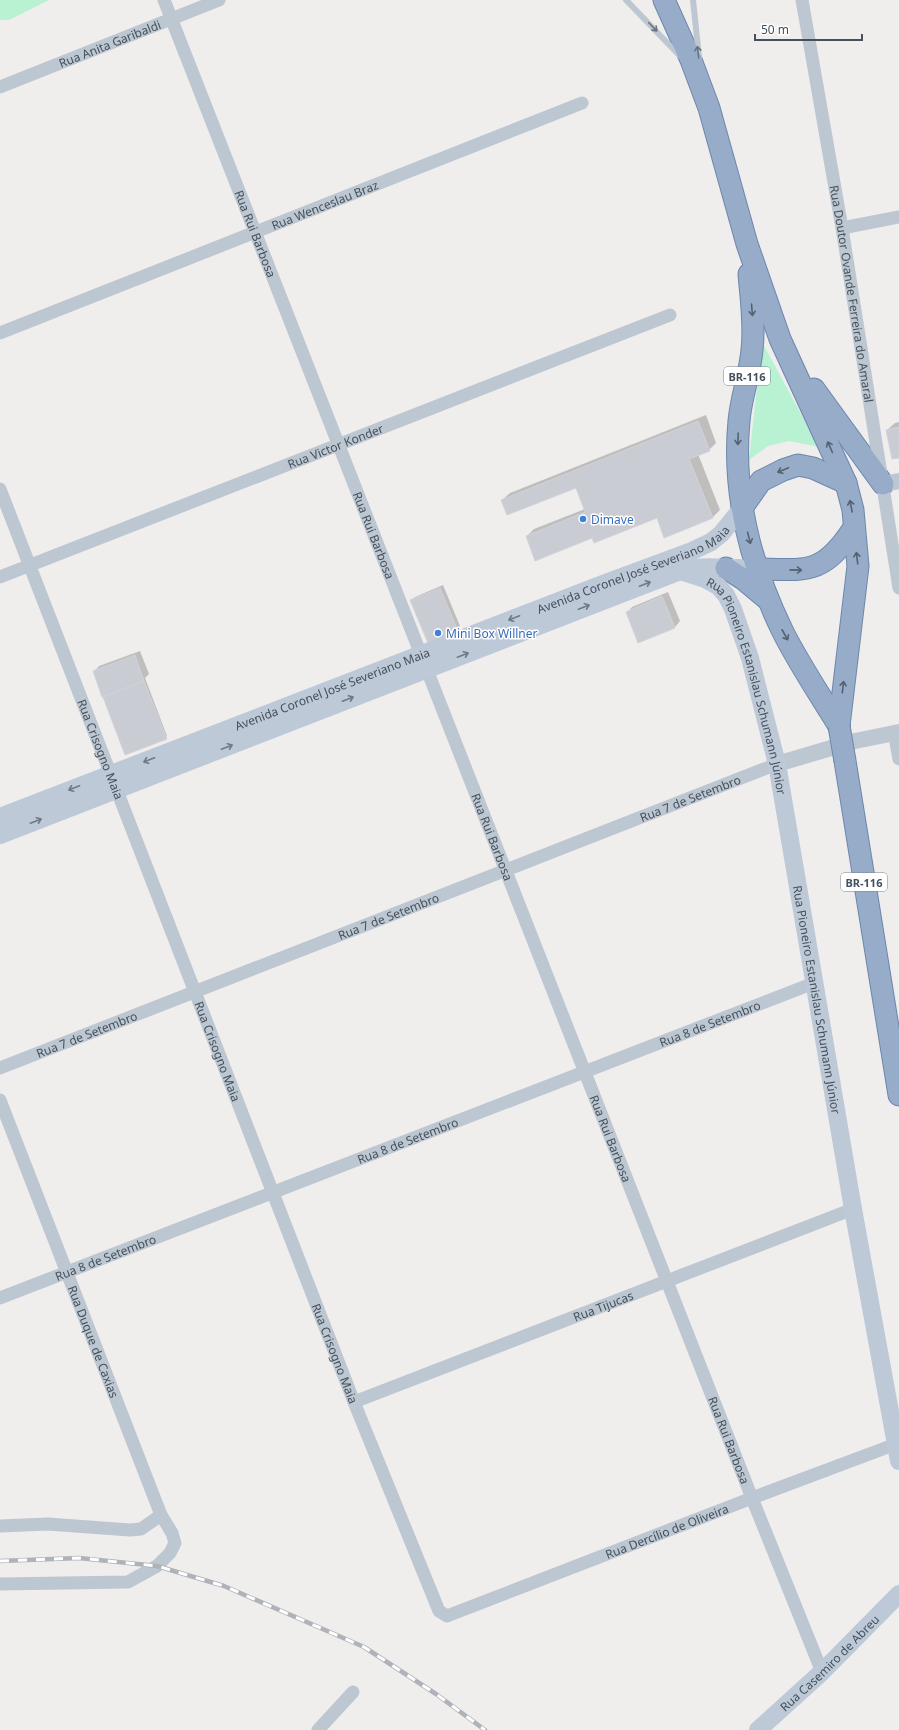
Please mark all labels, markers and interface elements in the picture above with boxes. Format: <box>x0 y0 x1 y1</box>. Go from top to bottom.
street label: Rua Anita Garibaldi <box>56 16 163 71</box>
scale bar <box>755 16 862 42</box>
text: 50 m <box>761 21 789 38</box>
one-way arrow <box>649 22 658 32</box>
one-way arrow <box>695 46 702 59</box>
street label: Rua Wenceslau Braz <box>269 176 381 233</box>
street label: Rua Doutor Ovande Ferreira do Amaral <box>826 184 878 404</box>
street label: Rua Rui Barbosa <box>231 187 281 280</box>
one-way arrow <box>749 303 756 316</box>
road number: BR-116 <box>724 367 770 385</box>
street label: Rua Victor Konder <box>285 419 386 472</box>
one-way arrow <box>734 432 742 445</box>
one-way arrow <box>826 441 833 453</box>
one-way arrow <box>778 467 790 475</box>
street label: Rua Rui Barbosa <box>349 489 399 581</box>
one-way arrow <box>847 500 855 513</box>
place label: Dimave <box>591 511 634 528</box>
marker: Dimave <box>578 514 588 524</box>
street label: Avenida Coronel José Severiano Maia <box>534 522 733 617</box>
one-way arrow <box>746 532 753 545</box>
one-way arrow <box>853 552 861 565</box>
one-way arrow <box>789 566 802 574</box>
street label: Rua Pioneiro Estanislau Schumann Júnior <box>704 573 791 796</box>
one-way arrow <box>638 580 650 588</box>
one-way arrow <box>578 603 590 611</box>
one-way arrow <box>509 615 521 623</box>
place label: Mini Box Willner <box>446 625 538 642</box>
marker: Mini Box Willner <box>433 628 443 638</box>
one-way arrow <box>782 629 789 641</box>
street label: Avenida Coronel José Severiano Maia <box>232 643 432 734</box>
one-way arrow <box>457 650 469 658</box>
one-way arrow <box>840 681 847 694</box>
one-way arrow <box>342 695 354 703</box>
street label: Rua Crisogno Maia <box>74 697 128 802</box>
one-way arrow <box>221 742 233 750</box>
one-way arrow <box>143 756 155 764</box>
street label: Rua 7 de Setembro <box>637 771 743 825</box>
one-way arrow <box>69 785 81 793</box>
street label: Rua Rui Barbosa <box>468 791 517 883</box>
one-way arrow <box>30 816 42 824</box>
road number: BR-116 <box>841 873 887 891</box>
street label: Rua Pioneiro Estanislau Schumann Júnior <box>789 884 845 1115</box>
street label: Rua 7 de Setembro <box>335 889 441 944</box>
street label: Rua 8 de Setembro <box>657 996 763 1051</box>
street label: Rua Crisogno Maia <box>191 999 245 1104</box>
street label: Rua 7 de Setembro <box>34 1007 140 1062</box>
street label: Rua Rui Barbosa <box>586 1092 636 1185</box>
street label: Rua 8 de Setembro <box>355 1113 461 1168</box>
street label: Rua 8 de Setembro <box>52 1230 158 1284</box>
street label: Rua Duque de Caxias <box>64 1283 123 1400</box>
street label: Rua Tijucas <box>570 1286 636 1325</box>
street label: Rua Crisogno Maia <box>308 1301 362 1406</box>
street label: Rua Rui Barbosa <box>704 1394 754 1486</box>
street label: Rua Dercílio de Oliveira <box>603 1499 731 1562</box>
street label: Rua Casemiro de Abreu <box>776 1611 883 1715</box>

